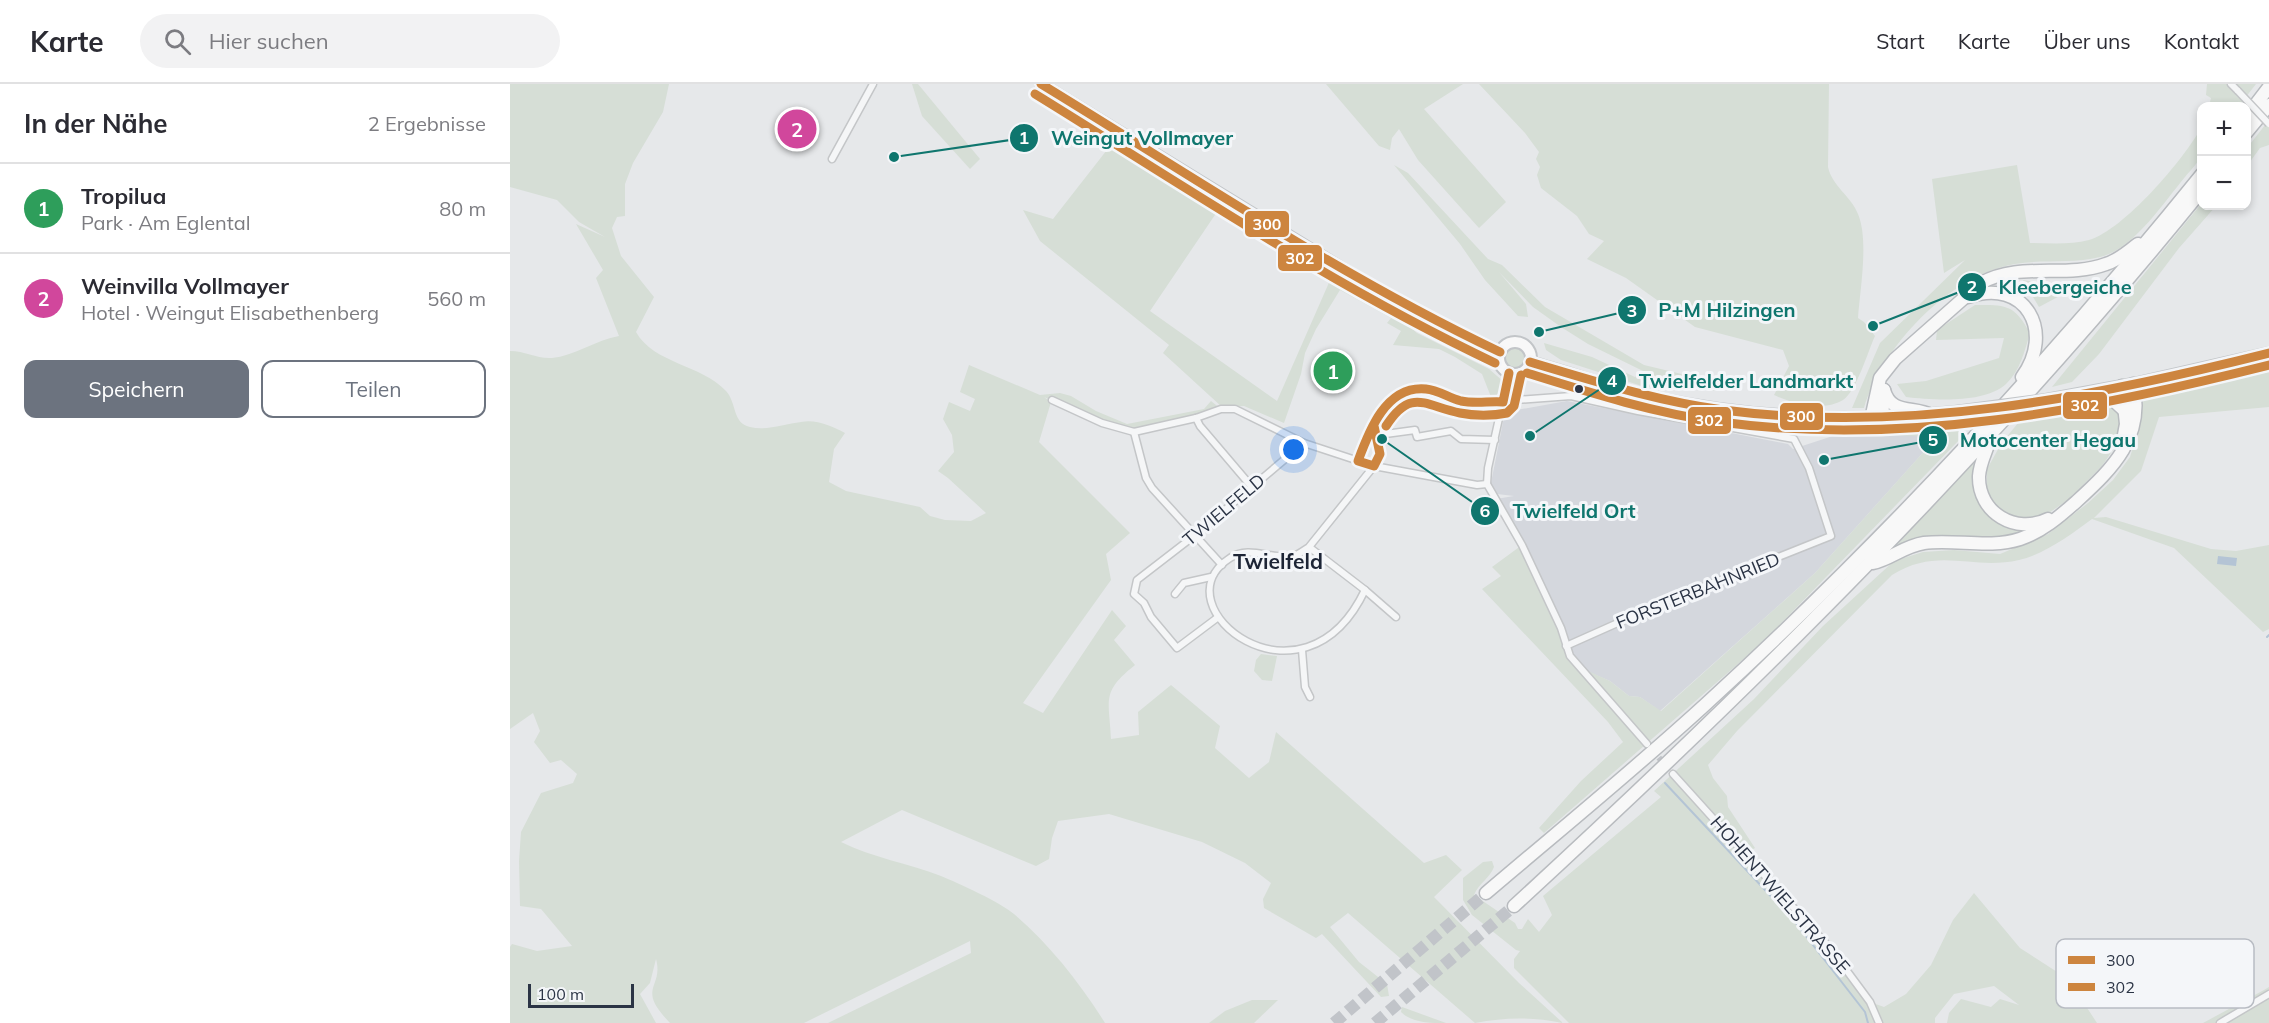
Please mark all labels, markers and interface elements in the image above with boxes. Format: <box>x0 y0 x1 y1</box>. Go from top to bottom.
search box <box>140 14 560 68</box>
text: Karte <box>30 24 104 59</box>
icon: search <box>161 25 194 58</box>
text: Hier suchen <box>209 27 329 55</box>
text: Start <box>1876 28 1925 54</box>
text: Karte <box>1958 28 2010 54</box>
text: Über uns <box>2043 28 2131 54</box>
text: Kontakt <box>2164 28 2239 54</box>
map controls <box>2197 102 2251 210</box>
button: + <box>2197 102 2251 156</box>
pin: 2 <box>778 106 816 152</box>
text: In der Nähe <box>24 107 168 140</box>
text: 2 Ergebnisse <box>368 111 486 136</box>
callout: Weingut Vollmayer <box>1009 119 1245 157</box>
text: Weingut Vollmayer <box>1051 125 1233 150</box>
text: 1 <box>1019 126 1029 149</box>
button: − <box>2197 156 2251 210</box>
text: Tropilua <box>81 182 166 210</box>
text: 1 <box>38 196 50 221</box>
text: 80 m <box>439 196 486 221</box>
text: Park · Am Eglental <box>81 210 251 235</box>
line badge: 300 <box>1244 210 1290 238</box>
text: 300 <box>1253 214 1281 234</box>
line badge: 302 <box>1277 244 1323 272</box>
text: 302 <box>1286 248 1314 268</box>
callout: Kleebergeiche <box>1957 268 2144 306</box>
text: Weinvilla Vollmayer <box>81 272 289 300</box>
text: Kleebergeiche <box>1998 274 2132 299</box>
text: 2 <box>1967 275 1977 298</box>
text: 2 <box>38 286 50 311</box>
text: 560 m <box>427 286 486 311</box>
callout: P+M Hilzingen <box>1617 291 1808 329</box>
text: P+M Hilzingen <box>1658 297 1796 322</box>
text: 3 <box>1627 299 1637 322</box>
text: Hotel · Weingut Elisabethenberg <box>81 300 379 325</box>
pin: 1 <box>1314 348 1352 394</box>
button: Speichern <box>24 360 249 418</box>
button: Teilen <box>261 360 486 418</box>
callout: Twielfelder Landmarkt <box>1597 362 1865 400</box>
text: Twielfelder Landmarkt <box>1639 368 1854 393</box>
text: 4 <box>1607 369 1618 392</box>
unlabelled marker <box>1573 383 1585 395</box>
line badge: 302 <box>2062 391 2108 420</box>
text: 302 <box>2071 395 2099 415</box>
line badge: 300 <box>1779 402 1824 431</box>
line badge: 302 <box>1687 406 1732 435</box>
text: 300 <box>1787 406 1815 426</box>
text: 302 <box>1695 410 1723 430</box>
callout: Motocenter Hegau <box>1918 421 2148 459</box>
text: Motocenter Hegau <box>1960 427 2136 452</box>
text: 5 <box>1928 428 1939 451</box>
your location <box>1279 435 1308 464</box>
street label: TWIELFELD <box>1178 469 1269 551</box>
callout: Twielfeld Ort <box>1470 492 1647 530</box>
text: Twielfeld Ort <box>1513 498 1636 523</box>
text: 6 <box>1480 499 1491 522</box>
street label: FORSTERBAHNRIED <box>1612 547 1783 634</box>
district label: Twielfeld <box>1233 548 1323 574</box>
street label: HOHENTWIELSTRASSE <box>1706 811 1855 978</box>
legend <box>2056 939 2254 1008</box>
text: 300 <box>2106 950 2135 970</box>
text: 302 <box>2106 977 2135 997</box>
scale bar <box>528 981 634 1008</box>
text: 100 m <box>537 984 584 1004</box>

